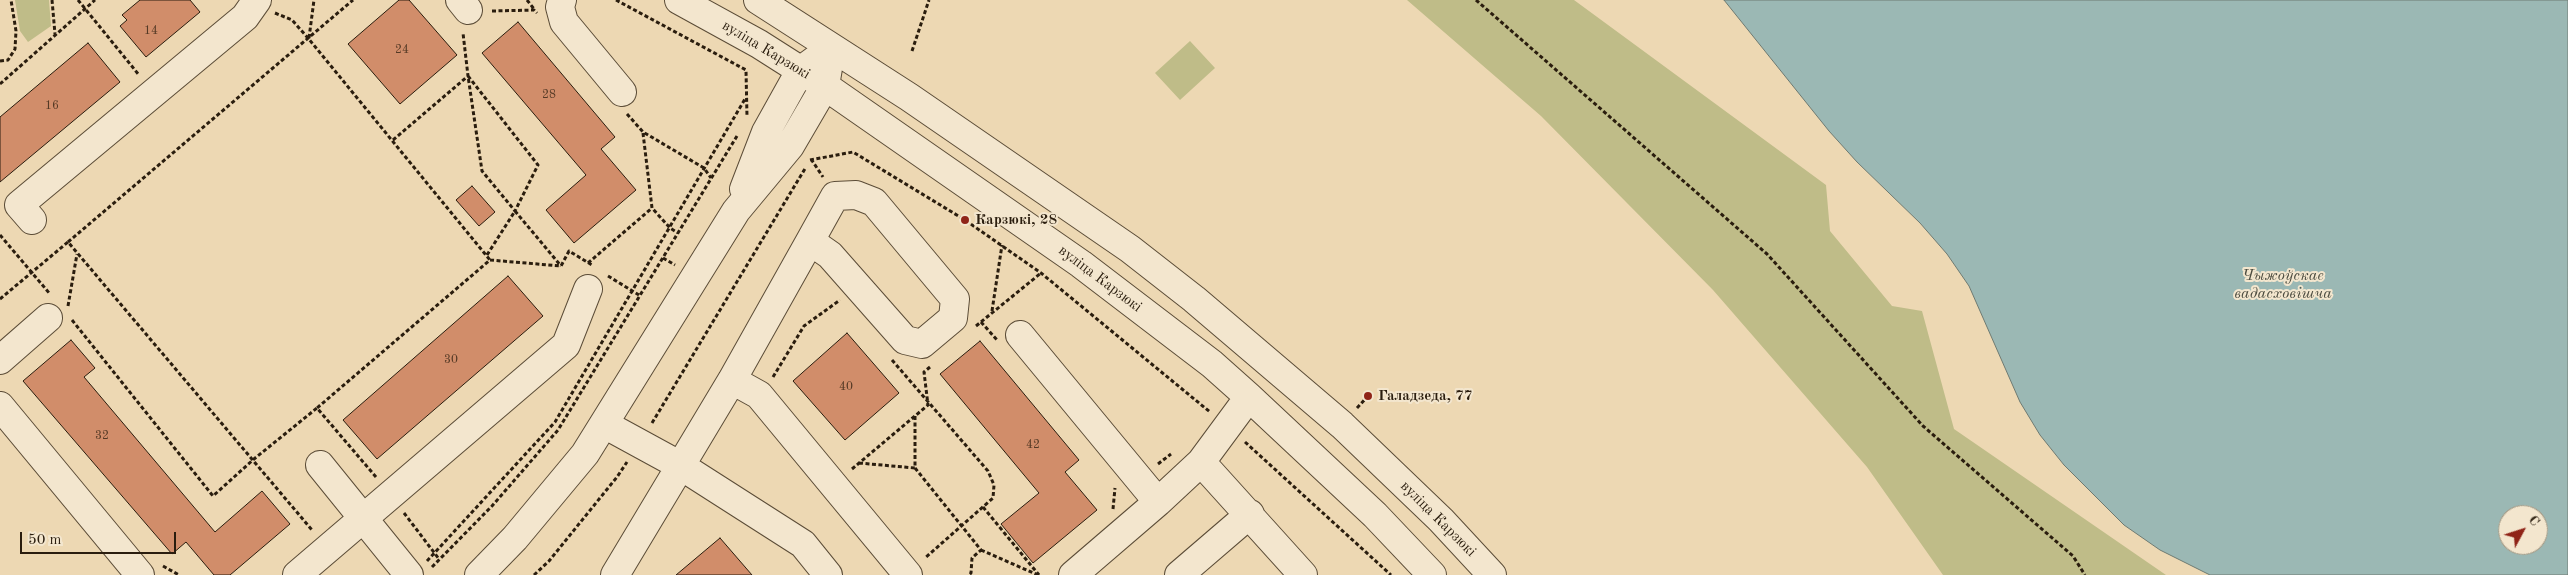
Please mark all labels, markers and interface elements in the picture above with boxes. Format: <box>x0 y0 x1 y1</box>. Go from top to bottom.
street label: вуліца Карзюкі <box>719 17 813 83</box>
house number: 14 <box>144 24 158 38</box>
house number: 24 <box>395 43 409 57</box>
house number: 28 <box>542 88 556 102</box>
house number: 16 <box>45 99 59 113</box>
place label: Карзюкі, 28 <box>975 211 1057 229</box>
marker: Карзюкі, 28 <box>959 214 971 226</box>
street label: вуліца Карзюкі <box>1055 242 1145 316</box>
water label: Чыжоўскае вадасховішча <box>2234 266 2332 304</box>
house number: 30 <box>444 353 458 367</box>
house number: 40 <box>839 380 853 394</box>
place label: Галадзеда, 77 <box>1378 387 1472 405</box>
marker: Галадзеда, 77 <box>1362 390 1374 402</box>
house number: 32 <box>95 429 109 443</box>
house number: 42 <box>1026 438 1040 452</box>
street label: вуліца Карзюкі <box>1396 477 1480 561</box>
north arrow <box>2498 505 2548 555</box>
text: С <box>2525 513 2542 529</box>
scale bar <box>22 522 179 554</box>
text: 50 m <box>28 533 62 548</box>

